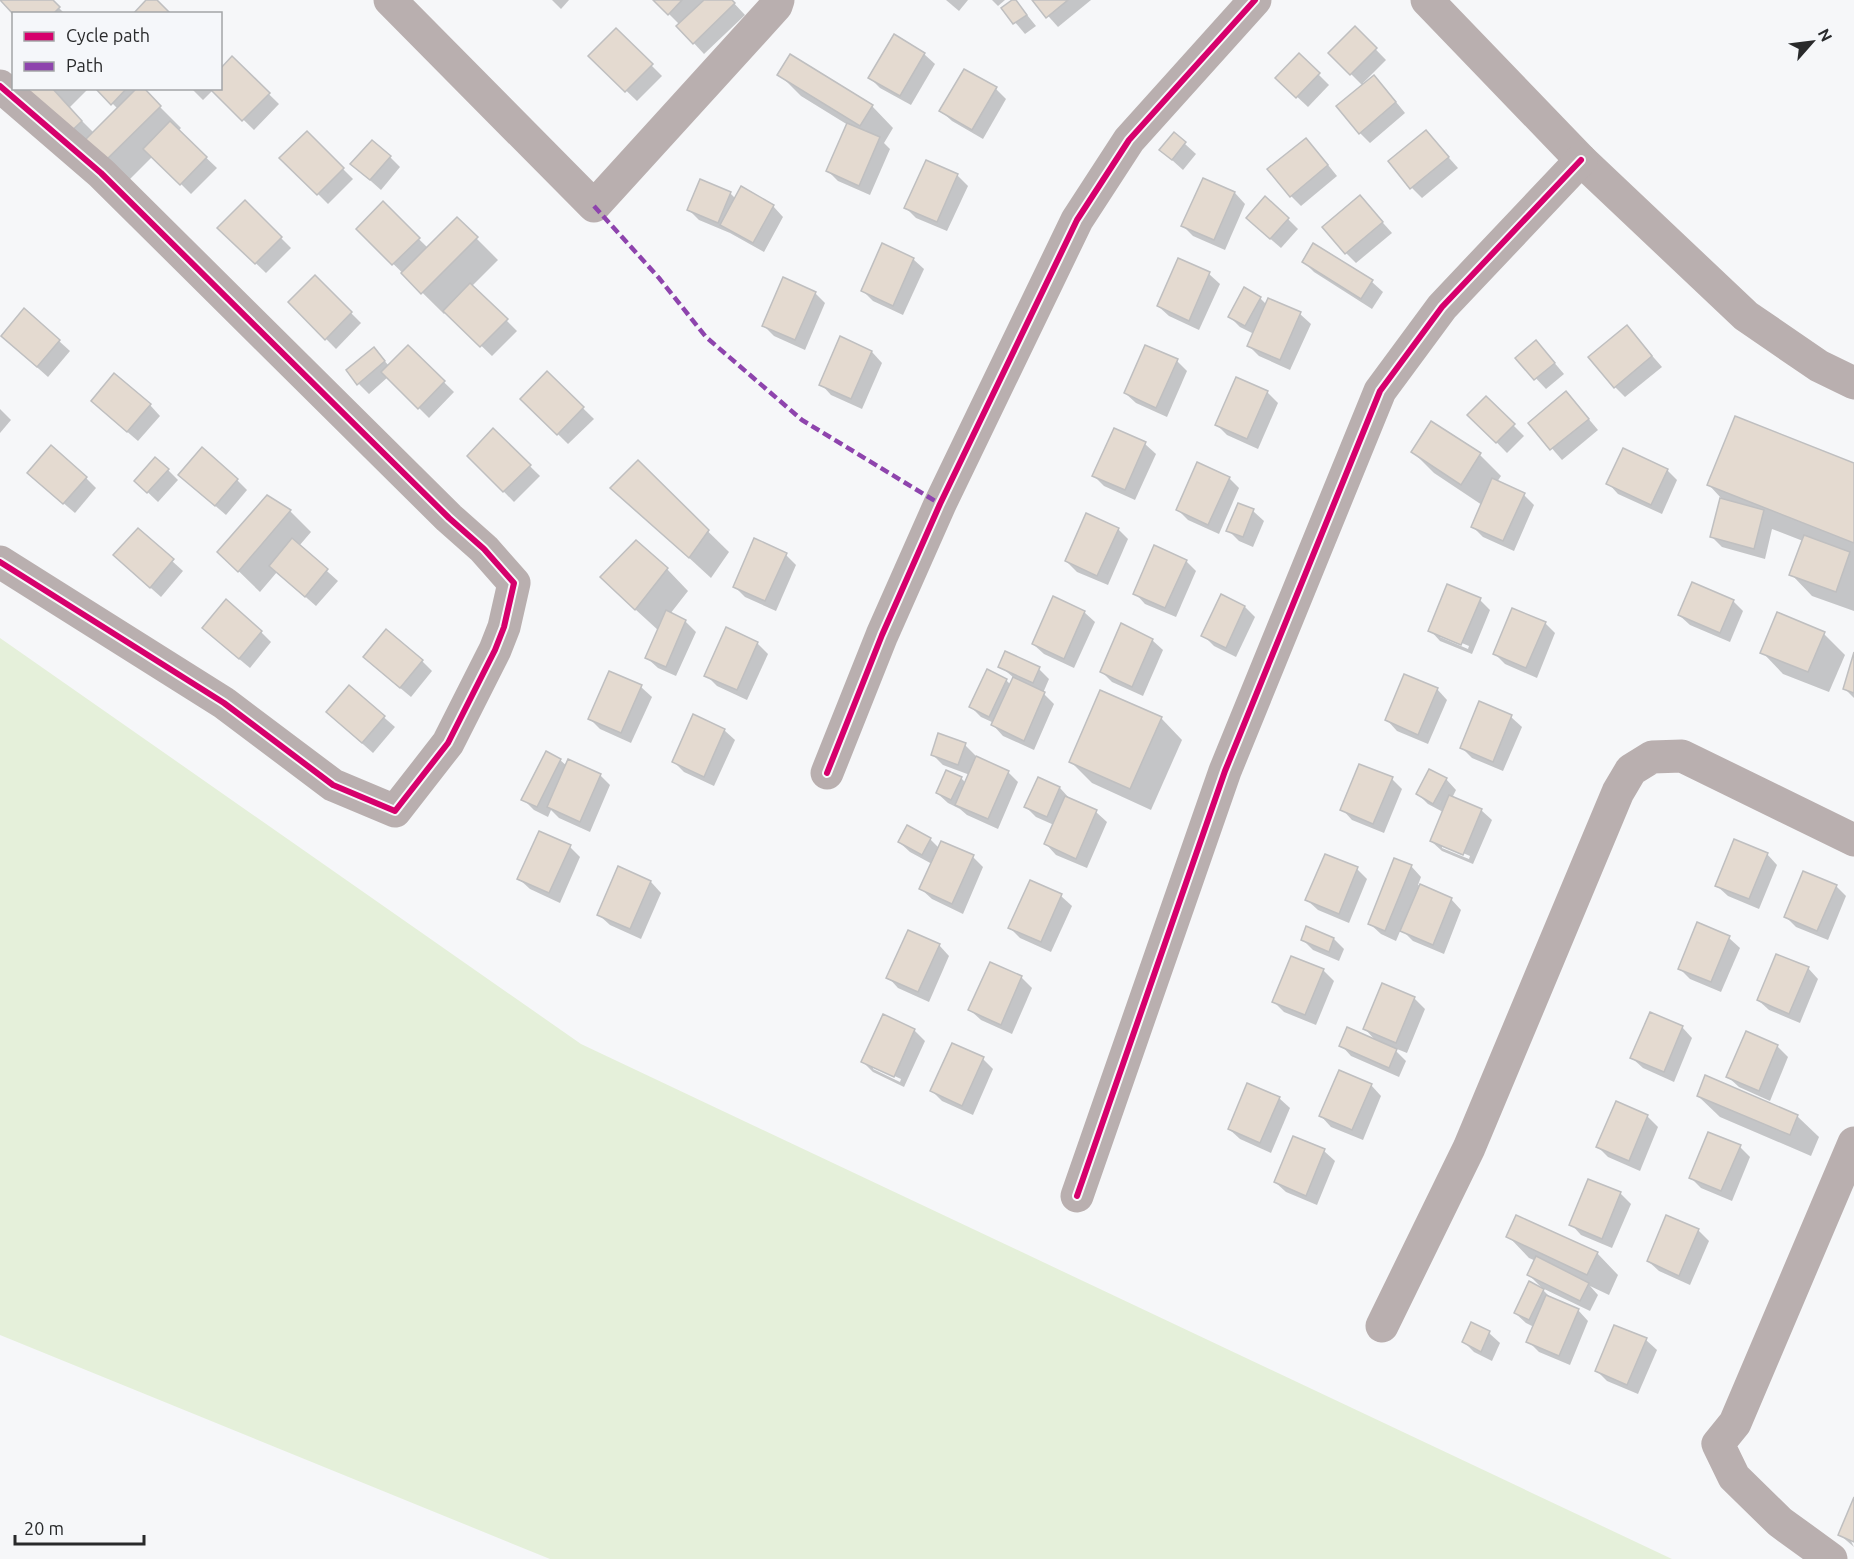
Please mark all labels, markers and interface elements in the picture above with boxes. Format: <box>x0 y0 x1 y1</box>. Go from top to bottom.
legend <box>12 12 222 90</box>
north arrow <box>1782 12 1842 72</box>
text: Cycle path <box>66 25 150 45</box>
text: N <box>1814 25 1836 44</box>
text: Path <box>66 55 103 75</box>
scale bar <box>15 1508 144 1546</box>
text: 20 m <box>24 1518 64 1538</box>

